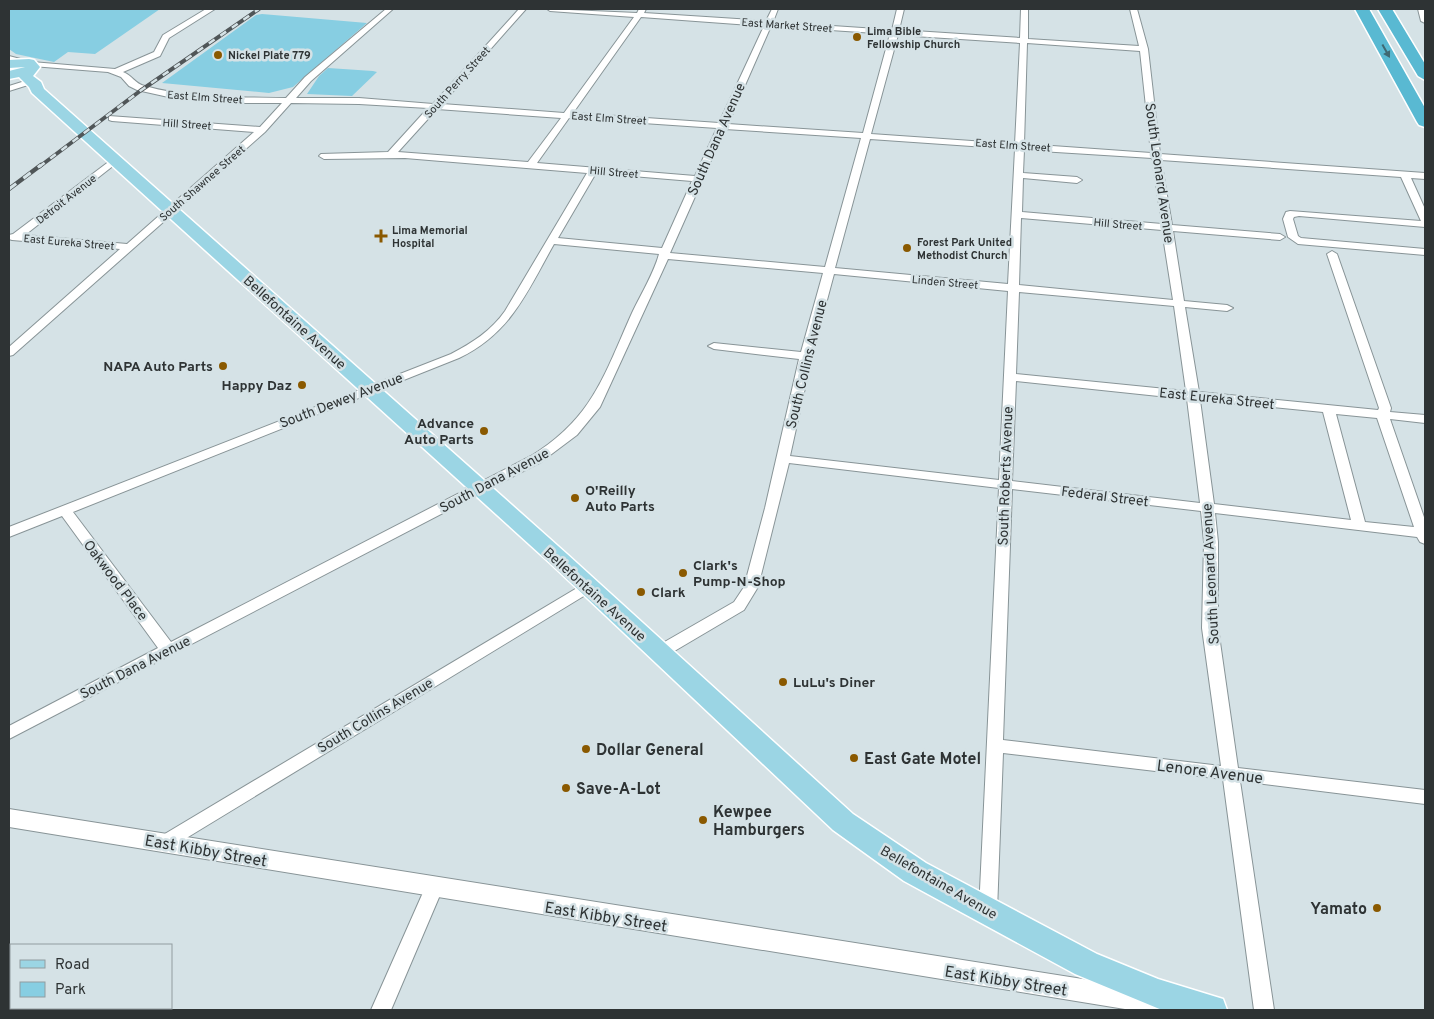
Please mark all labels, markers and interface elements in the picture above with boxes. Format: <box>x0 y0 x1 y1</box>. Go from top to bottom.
street label: East Market Street <box>741 16 833 36</box>
place label: Lima Bible Fellowship Church <box>867 25 960 52</box>
marker: Lima Bible Fellowship Church <box>851 31 863 43</box>
street label: South Perry Street <box>422 44 494 121</box>
one-way arrow <box>1381 45 1390 58</box>
marker: Nickel Plate 779 <box>212 49 224 61</box>
place label: Nickel Plate 779 <box>228 49 311 63</box>
street label: South Dana Avenue <box>685 81 750 199</box>
street label: East Elm Street <box>167 88 243 108</box>
street label: South Leonard Avenue <box>1140 102 1177 244</box>
street label: East Elm Street <box>571 109 647 129</box>
street label: Hill Street <box>162 116 212 134</box>
street label: East Elm Street <box>975 136 1051 156</box>
street label: South Shawnee Street <box>157 143 248 225</box>
street label: Hill Street <box>589 164 639 182</box>
street label: Detroit Avenue <box>34 172 100 228</box>
street label: Hill Street <box>1093 216 1143 234</box>
place label: Lima Memorial Hospital <box>392 224 468 251</box>
marker: Lima Memorial Hospital <box>374 229 388 243</box>
street label: East Eureka Street <box>23 232 115 254</box>
place label: Forest Park United Methodist Church <box>917 236 1012 263</box>
marker: Forest Park United Methodist Church <box>901 242 913 254</box>
street label: Bellefontaine Avenue <box>239 273 349 374</box>
street label: Linden Street <box>911 273 979 293</box>
street label: South Collins Avenue <box>783 298 832 430</box>
place label: NAPA Auto Parts <box>103 359 213 376</box>
marker: NAPA Auto Parts <box>217 360 229 372</box>
street label: South Dewey Avenue <box>277 370 406 433</box>
place label: Happy Daz <box>222 378 292 395</box>
marker: Happy Daz <box>296 379 308 391</box>
street label: East Eureka Street <box>1158 385 1275 414</box>
street label: South Roberts Avenue <box>996 406 1017 546</box>
place label: Advance Auto Parts <box>404 416 474 449</box>
marker: Advance Auto Parts <box>478 425 490 437</box>
street label: South Dana Avenue <box>437 445 552 517</box>
place label: O'Reilly Auto Parts <box>585 483 655 516</box>
street label: Federal Street <box>1060 484 1150 511</box>
marker: O'Reilly Auto Parts <box>569 492 581 504</box>
street label: South Leonard Avenue <box>1199 503 1224 645</box>
street label: Oakwood Place <box>79 537 151 625</box>
street label: Bellefontaine Avenue <box>539 545 649 646</box>
place label: Clark's Pump-N-Shop <box>693 558 786 591</box>
marker: Clark's Pump-N-Shop <box>677 567 689 579</box>
place label: Clark <box>651 585 686 602</box>
marker: Clark <box>635 586 647 598</box>
street label: South Dana Avenue <box>78 633 194 704</box>
street label: South Collins Avenue <box>315 675 437 758</box>
place label: LuLu's Diner <box>793 675 875 692</box>
marker: LuLu's Diner <box>777 676 789 688</box>
place label: Dollar General <box>596 741 704 761</box>
marker: Dollar General <box>580 743 592 755</box>
place label: East Gate Motel <box>864 750 981 770</box>
marker: East Gate Motel <box>848 752 860 764</box>
street label: Lenore Avenue <box>1156 757 1264 789</box>
place label: Save-A-Lot <box>576 780 661 800</box>
marker: Save-A-Lot <box>560 782 572 794</box>
place label: Kewpee Hamburgers <box>713 803 805 841</box>
marker: Kewpee Hamburgers <box>697 814 709 826</box>
street label: East Kibby Street <box>143 831 268 873</box>
street label: Bellefontaine Avenue <box>877 843 1000 924</box>
street label: East Kibby Street <box>543 898 668 938</box>
place label: Yamato <box>1310 900 1367 920</box>
marker: Yamato <box>1371 902 1383 914</box>
legend <box>10 944 172 1009</box>
text: Road <box>55 956 90 975</box>
street label: East Kibby Street <box>943 962 1068 1002</box>
text: Park <box>55 981 86 1000</box>

